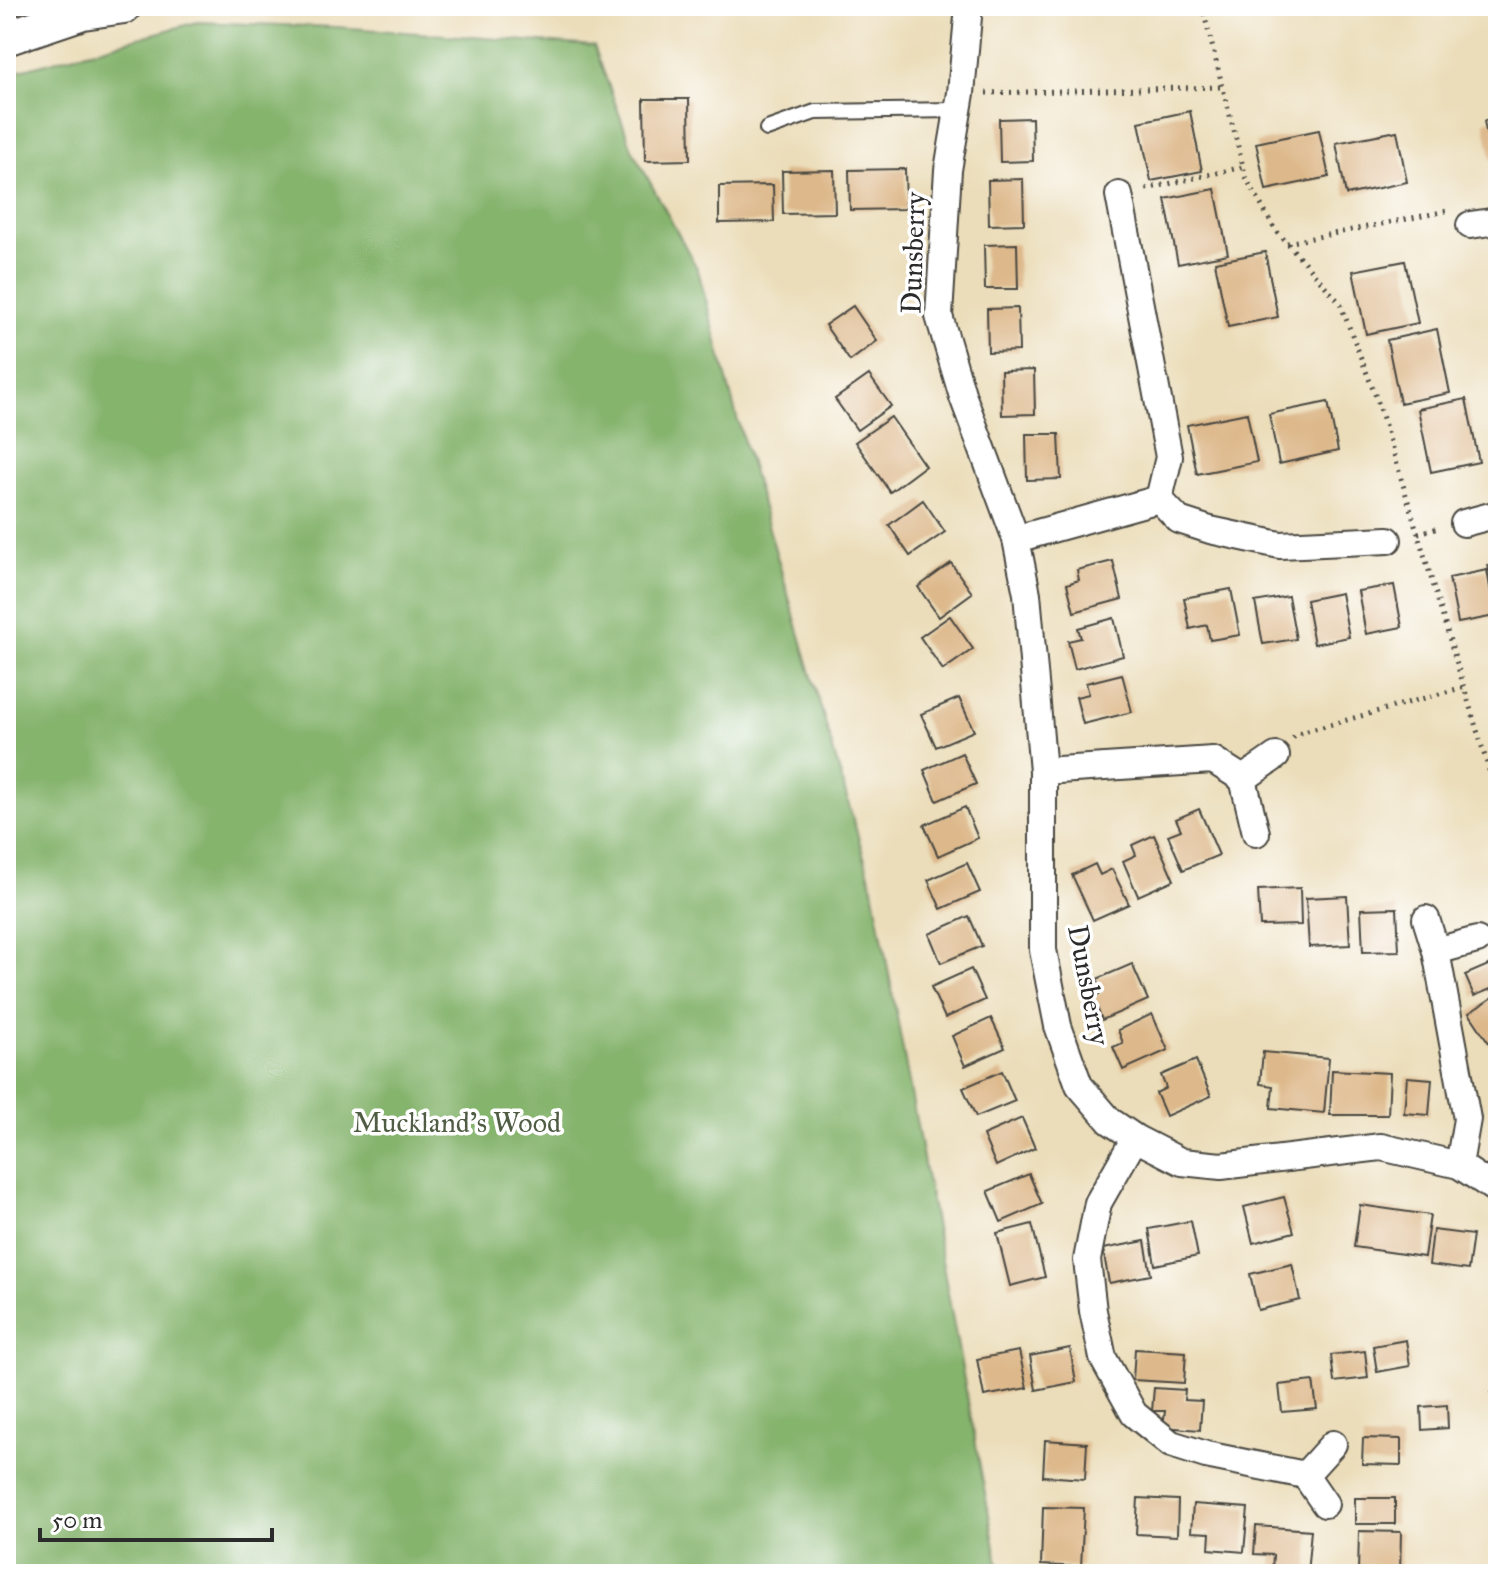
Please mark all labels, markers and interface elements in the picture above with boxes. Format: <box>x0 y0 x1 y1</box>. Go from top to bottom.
street label: Dunsberry <box>893 191 933 314</box>
street label: Dunsberry <box>1060 922 1118 1049</box>
park label: Muckland's Wood <box>353 1105 561 1140</box>
scale bar <box>40 1492 272 1542</box>
text: 50 m <box>52 1505 102 1535</box>

